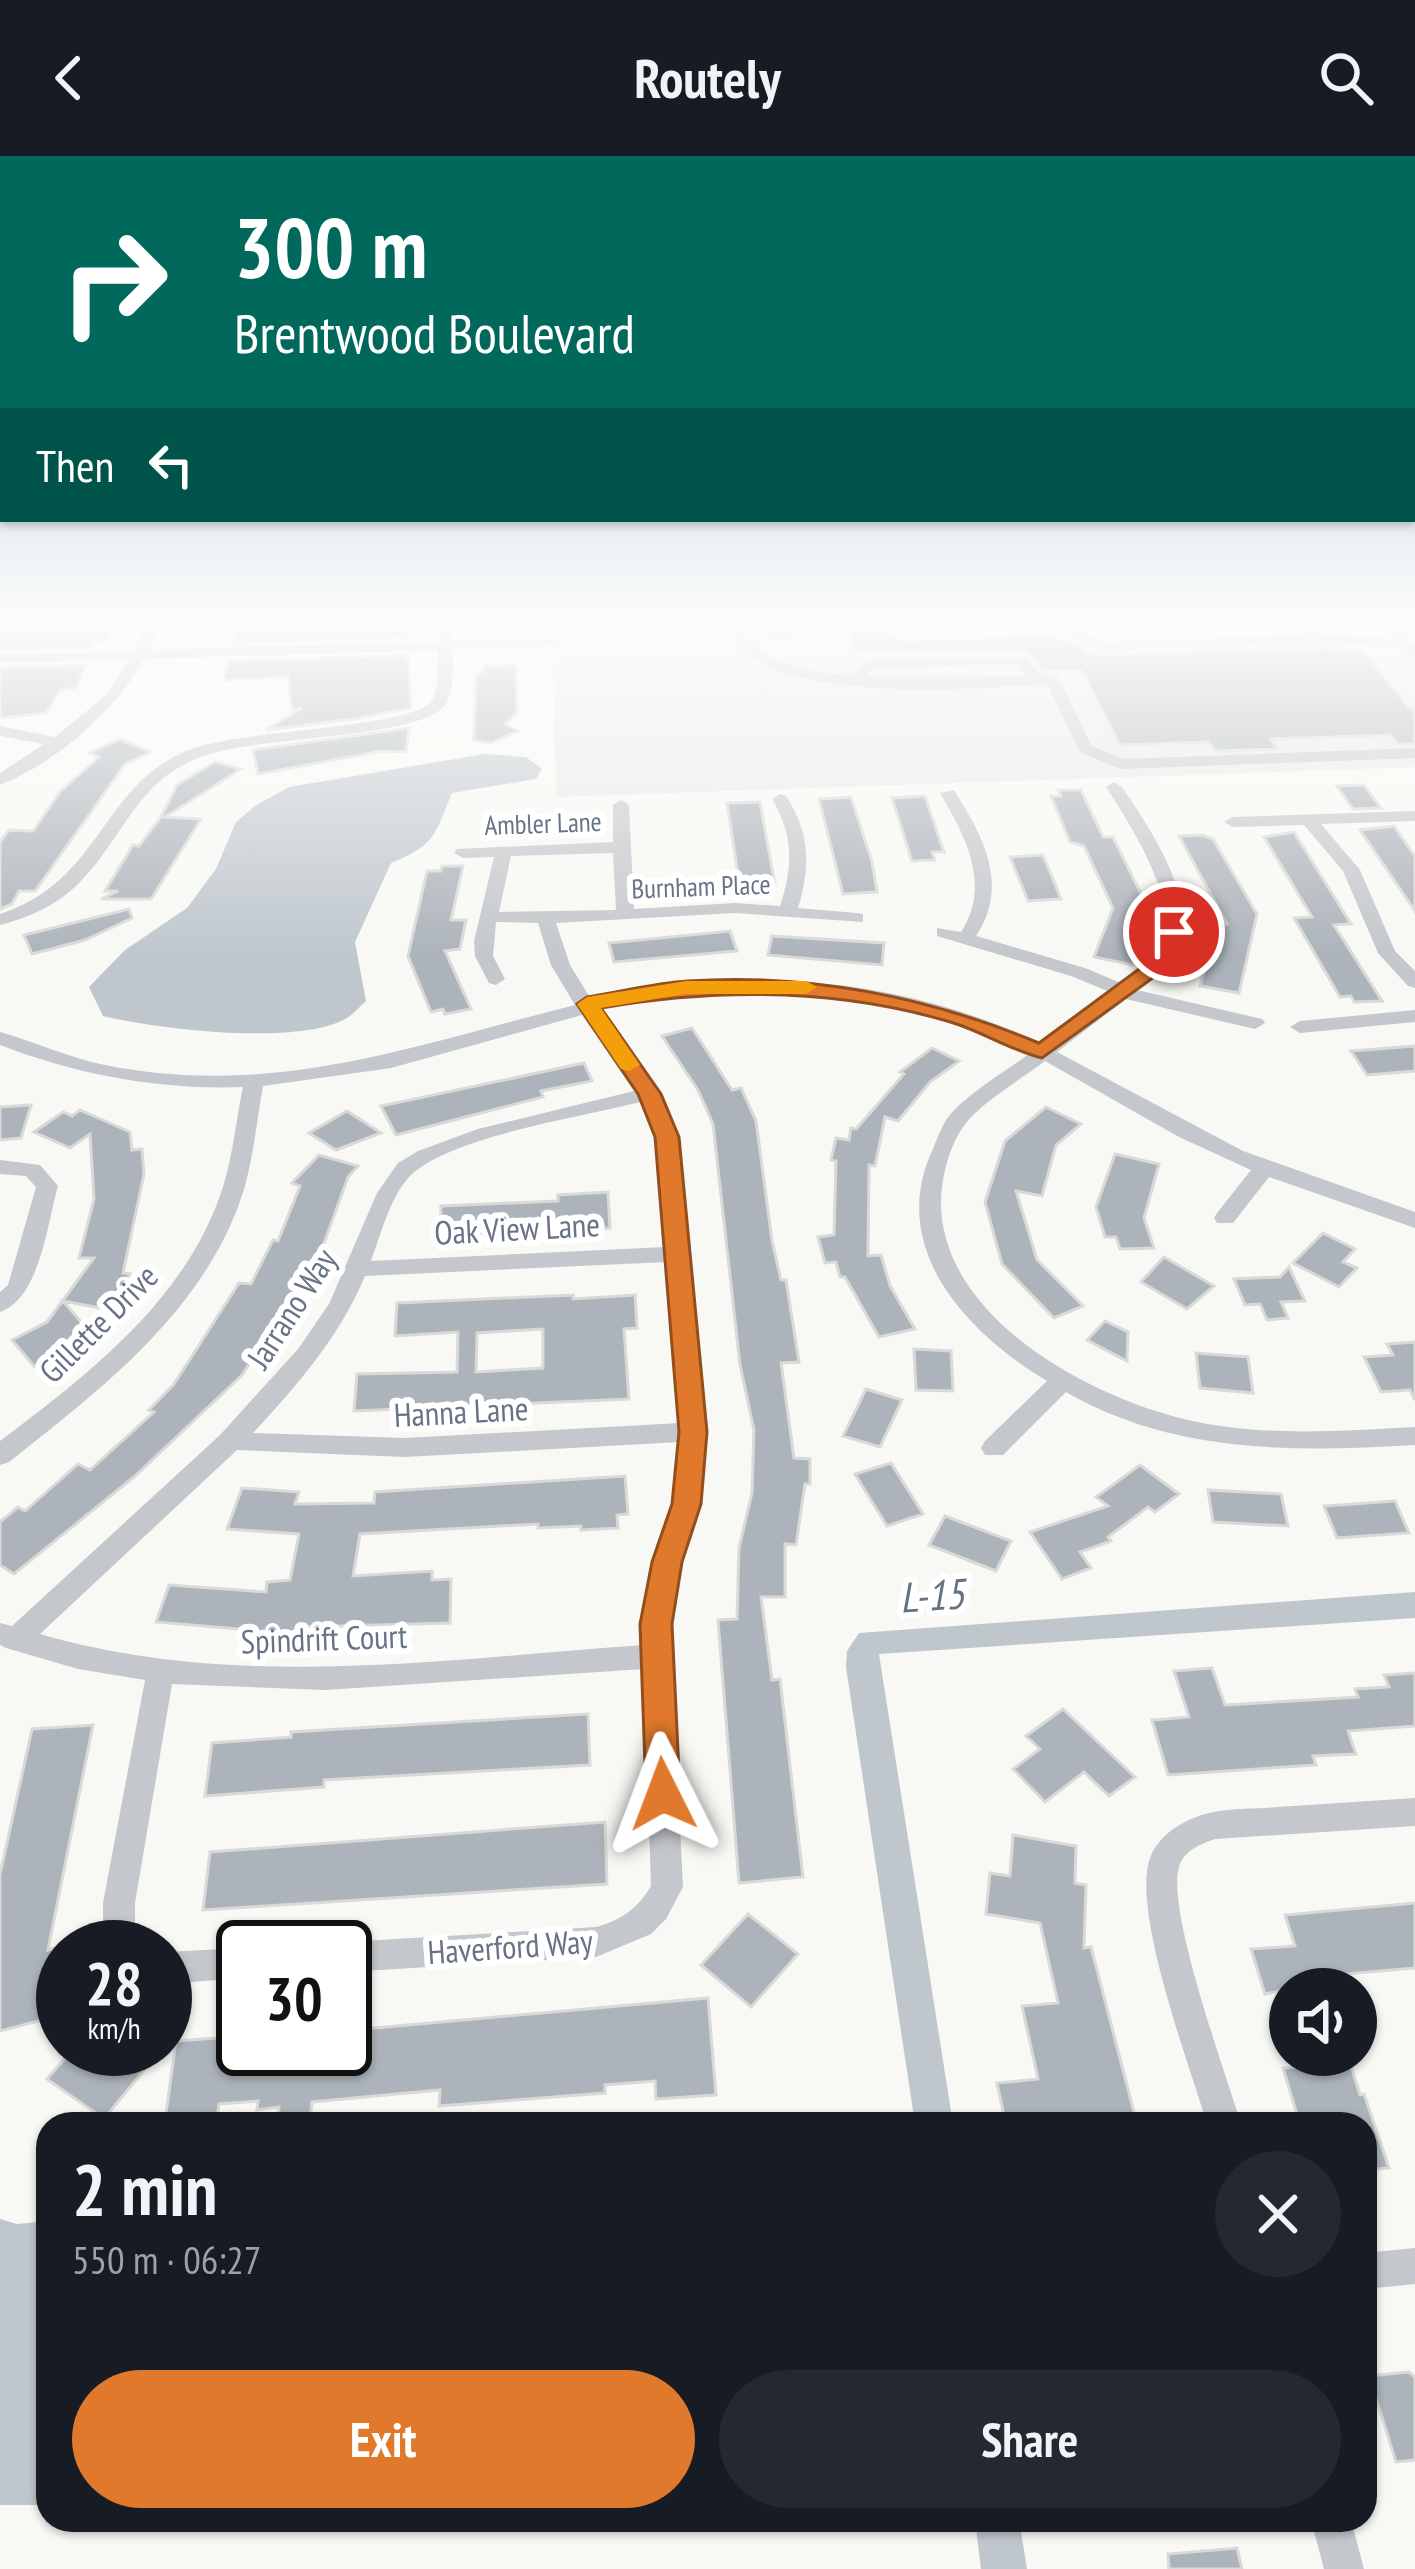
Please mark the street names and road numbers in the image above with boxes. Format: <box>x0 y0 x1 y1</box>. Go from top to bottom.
street label: Ambler Lane <box>484 804 602 842</box>
street label: Burnham Place <box>631 867 771 905</box>
street label: Oak View Lane <box>433 1202 601 1254</box>
street label: Jarrano Way <box>236 1239 346 1377</box>
street label: Gillette Drive <box>29 1254 167 1392</box>
street label: Hanna Lane <box>393 1386 529 1436</box>
street label: Spindrift Court <box>240 1614 408 1662</box>
street label: Haverford Way <box>426 1919 595 1973</box>

